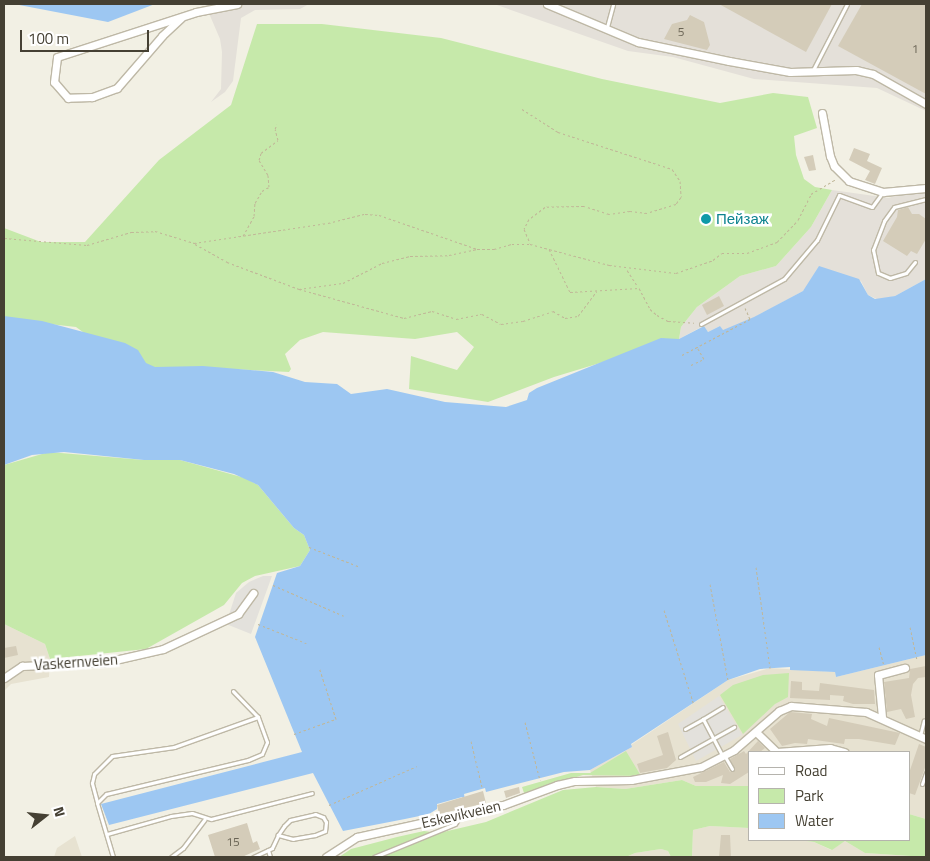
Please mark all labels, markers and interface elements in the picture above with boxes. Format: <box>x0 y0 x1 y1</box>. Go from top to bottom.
scale bar <box>22 20 151 52</box>
house number: 5 <box>678 25 684 39</box>
text: 100 m <box>28 27 69 50</box>
house number: 1 <box>912 42 918 56</box>
place label: Пейзаж <box>716 210 769 228</box>
marker: Пейзаж <box>700 213 712 225</box>
street label: Vaskernveien <box>33 650 119 674</box>
legend <box>748 751 910 841</box>
text: Road <box>795 759 827 782</box>
text: Park <box>795 784 824 807</box>
north arrow <box>20 791 70 841</box>
street label: Eskevikveien <box>420 796 502 832</box>
text: N <box>48 804 71 819</box>
text: Water <box>795 809 834 832</box>
house number: 15 <box>226 835 240 849</box>

